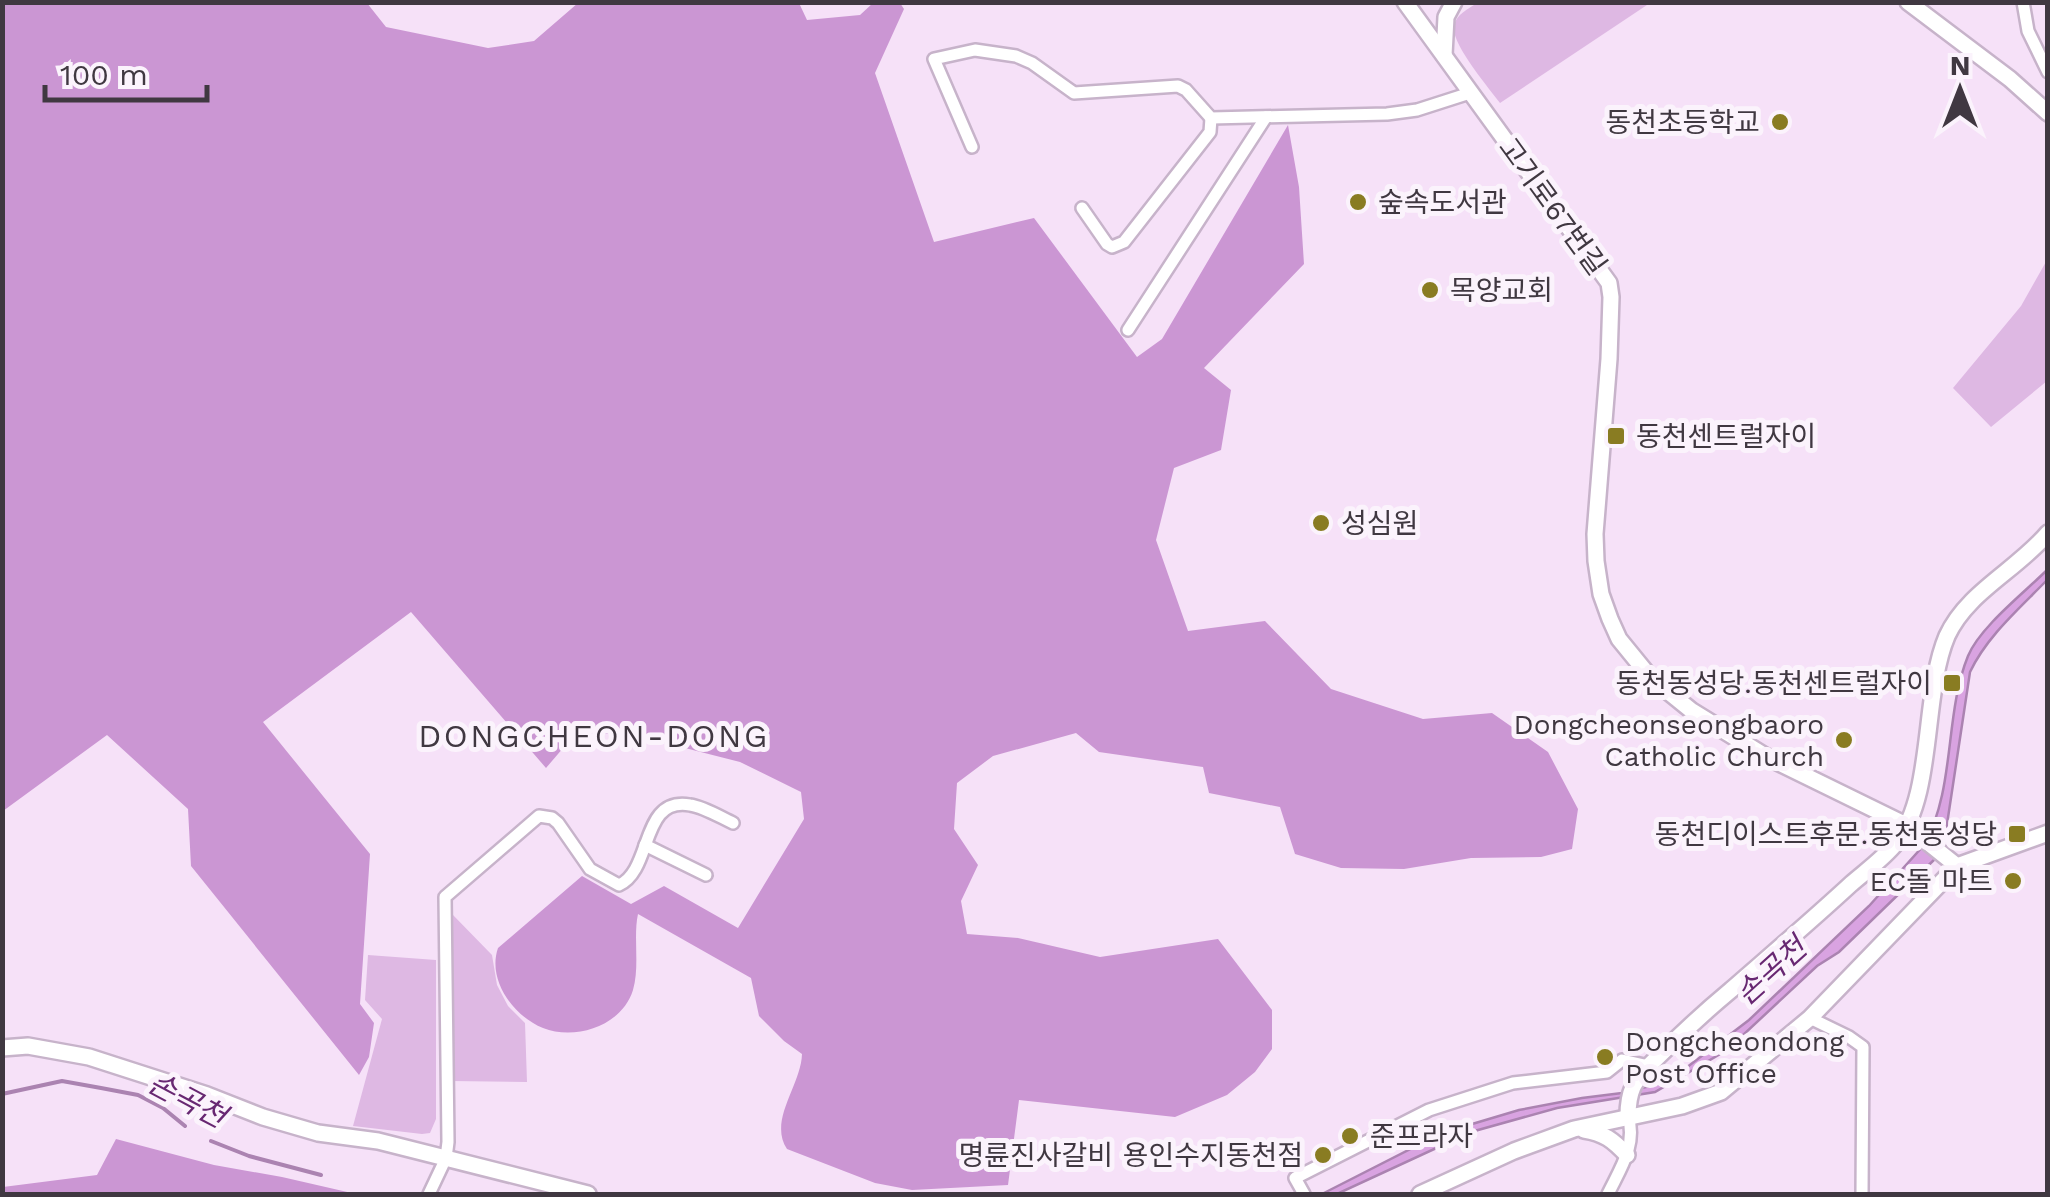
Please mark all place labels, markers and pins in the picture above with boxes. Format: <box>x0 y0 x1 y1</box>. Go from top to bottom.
place label: 동천초등학교 <box>1605 106 1760 139</box>
marker: 동천초등학교 <box>1769 111 1791 133</box>
place label: 숲속도서관 <box>1378 186 1507 219</box>
marker: 숲속도서관 <box>1347 191 1369 213</box>
place label: 목양교회 <box>1450 274 1553 307</box>
marker: 목양교회 <box>1419 279 1441 301</box>
place label: 동천센트럴자이 <box>1636 420 1816 453</box>
marker: 동천센트럴자이 <box>1605 425 1627 447</box>
place label: 성심원 <box>1341 507 1418 540</box>
marker: 성심원 <box>1310 512 1332 534</box>
place label: 동천동성당.동천센트럴자이 <box>1615 667 1932 700</box>
marker: 동천동성당.동천센트럴자이 <box>1941 672 1963 694</box>
place label: Dongcheonseongbaoro Catholic Church <box>1514 708 1824 773</box>
marker: Dongcheonseongbaoro Catholic Church <box>1833 729 1855 751</box>
place label: 동천디이스트후문.동천동성당 <box>1655 818 1997 851</box>
marker: 동천디이스트후문.동천동성당 <box>2006 823 2028 845</box>
place label: EC돌 마트 <box>1870 865 1993 898</box>
marker: EC돌 마트 <box>2002 870 2024 892</box>
place label: Dongcheondong Post Office <box>1625 1025 1844 1090</box>
marker: Dongcheondong Post Office <box>1594 1046 1616 1068</box>
place label: 준프라자 <box>1370 1120 1473 1153</box>
marker: 준프라자 <box>1339 1125 1361 1147</box>
place label: 명륜진사갈비 용인수지동천점 <box>959 1139 1303 1172</box>
marker: 명륜진사갈비 용인수지동천점 <box>1312 1144 1334 1166</box>

